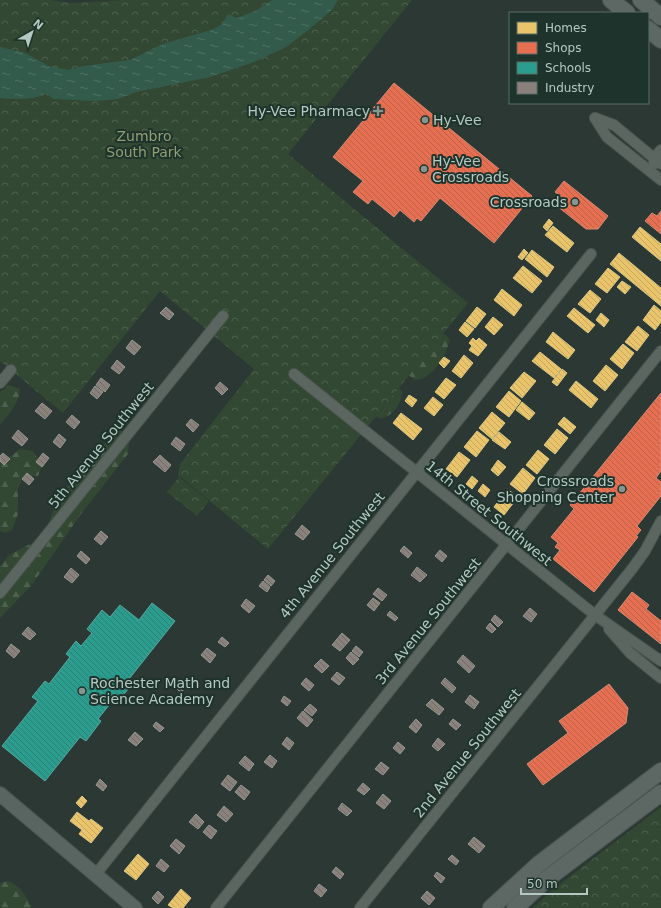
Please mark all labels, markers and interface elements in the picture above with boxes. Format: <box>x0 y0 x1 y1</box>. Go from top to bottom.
north arrow <box>12 12 52 52</box>
legend <box>509 12 649 104</box>
text: N <box>30 17 46 33</box>
text: Homes <box>545 21 587 35</box>
text: Shops <box>545 41 581 55</box>
text: Schools <box>545 61 591 75</box>
text: Industry <box>545 81 594 95</box>
place label: Hy-Vee Pharmacy <box>247 103 370 119</box>
marker: Hy-Vee Pharmacy <box>373 106 383 116</box>
place label: Hy-Vee <box>433 112 482 128</box>
marker: Hy-Vee <box>420 115 430 125</box>
park label: Zumbro South Park <box>106 128 183 160</box>
place label: Hy-Vee Crossroads <box>432 153 509 185</box>
marker: Hy-Vee Crossroads <box>419 164 429 174</box>
place label: Crossroads <box>490 194 567 210</box>
marker: Crossroads <box>570 197 580 207</box>
street label: 5th Avenue Southwest <box>45 378 157 511</box>
street label: 14th Street Southwest <box>423 457 555 569</box>
place label: Crossroads Shopping Center <box>497 473 614 505</box>
marker: Crossroads Shopping Center <box>617 484 627 494</box>
street label: 4th Avenue Southwest <box>276 488 388 621</box>
street label: 3rd Avenue Southwest <box>372 554 484 687</box>
place label: Rochester Math and Science Academy <box>90 675 230 707</box>
street label: 2nd Avenue Southwest <box>410 685 524 821</box>
marker: Rochester Math and Science Academy <box>77 686 87 696</box>
scale bar <box>521 870 587 896</box>
text: 50 m <box>527 877 558 891</box>

